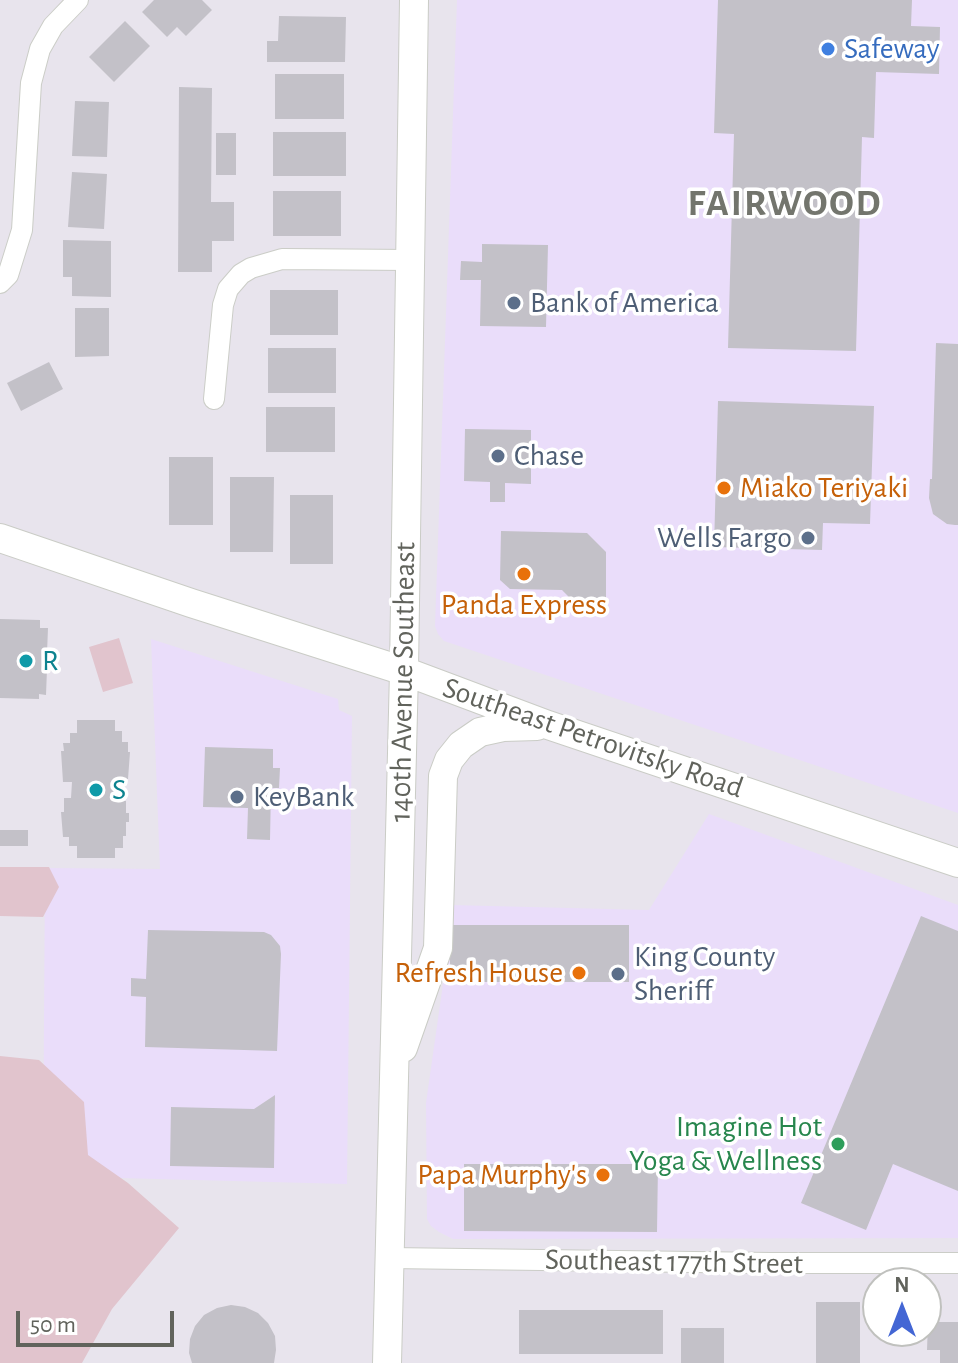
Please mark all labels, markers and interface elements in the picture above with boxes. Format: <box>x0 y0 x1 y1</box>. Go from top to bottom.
place label: Safeway <box>844 31 940 67</box>
marker: Safeway <box>819 40 837 58</box>
district label: FAIRWOOD <box>688 181 882 227</box>
place label: Bank of America <box>530 285 719 321</box>
marker: Bank of America <box>505 294 523 312</box>
place label: Chase <box>514 438 584 474</box>
marker: Chase <box>489 447 507 465</box>
place label: Miako Teriyaki <box>740 470 908 506</box>
marker: Miako Teriyaki <box>715 479 733 497</box>
place label: Wells Fargo <box>657 520 792 556</box>
marker: Wells Fargo <box>799 529 817 547</box>
street label: 140th Avenue Southeast <box>383 542 423 822</box>
marker: Panda Express <box>515 565 533 583</box>
place label: Panda Express <box>441 587 607 623</box>
place label: R <box>42 643 59 679</box>
marker: R <box>17 652 35 670</box>
street label: Southeast Petrovitsky Road <box>438 670 748 806</box>
place label: S <box>112 772 126 808</box>
place label: KeyBank <box>253 779 354 815</box>
marker: S <box>87 781 105 799</box>
marker: KeyBank <box>228 788 246 806</box>
place label: King County Sheriff <box>634 939 775 1010</box>
place label: Refresh House <box>394 955 563 991</box>
marker: Refresh House <box>570 964 588 982</box>
marker: King County Sheriff <box>609 965 627 983</box>
place label: Imagine Hot Yoga & Wellness <box>629 1109 822 1180</box>
marker: Imagine Hot Yoga & Wellness <box>829 1135 847 1153</box>
place label: Papa Murphy's <box>417 1157 587 1193</box>
marker: Papa Murphy's <box>594 1166 612 1184</box>
street label: Southeast 177th Street <box>545 1242 803 1282</box>
north arrow <box>862 1267 942 1347</box>
text: N <box>894 1274 910 1296</box>
scale bar <box>20 1295 178 1345</box>
text: 50 m <box>30 1313 76 1337</box>

